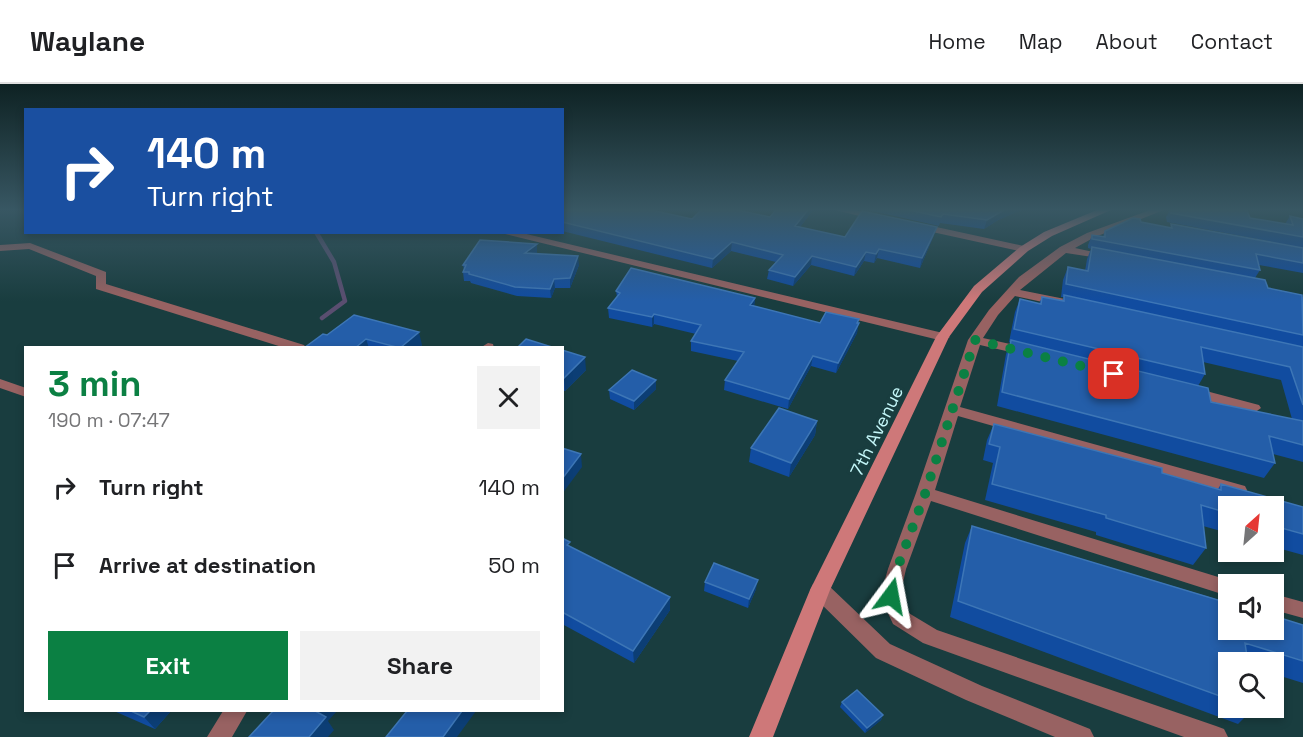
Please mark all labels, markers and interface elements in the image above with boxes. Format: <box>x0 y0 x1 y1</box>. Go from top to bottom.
text: Waylane <box>30 23 145 59</box>
text: Home <box>928 28 986 55</box>
text: Map <box>1019 28 1063 55</box>
text: About <box>1096 28 1158 55</box>
text: Contact <box>1191 28 1273 55</box>
text: 140 m <box>147 127 266 180</box>
icon: right <box>48 132 126 210</box>
text: Turn right <box>147 179 274 214</box>
pin <box>1088 348 1139 399</box>
icon: arrive <box>1097 357 1130 390</box>
text: 3 min <box>48 361 142 407</box>
button: close <box>477 366 540 429</box>
street label: 7th Avenue <box>845 382 908 480</box>
text: 190 m · 07:47 <box>48 407 170 433</box>
icon: right <box>48 471 81 504</box>
text: Turn right <box>99 473 204 501</box>
text: 140 m <box>478 473 540 501</box>
north arrow <box>1218 496 1284 562</box>
map controls <box>1218 496 1284 718</box>
icon: arrive <box>48 549 81 582</box>
text: Arrive at destination <box>99 551 316 579</box>
text: 50 m <box>488 551 540 579</box>
position arrow <box>859 564 923 628</box>
button: sound <box>1218 574 1284 640</box>
button: Exit <box>48 631 288 700</box>
button: Share <box>300 631 540 700</box>
button: search <box>1218 652 1284 718</box>

